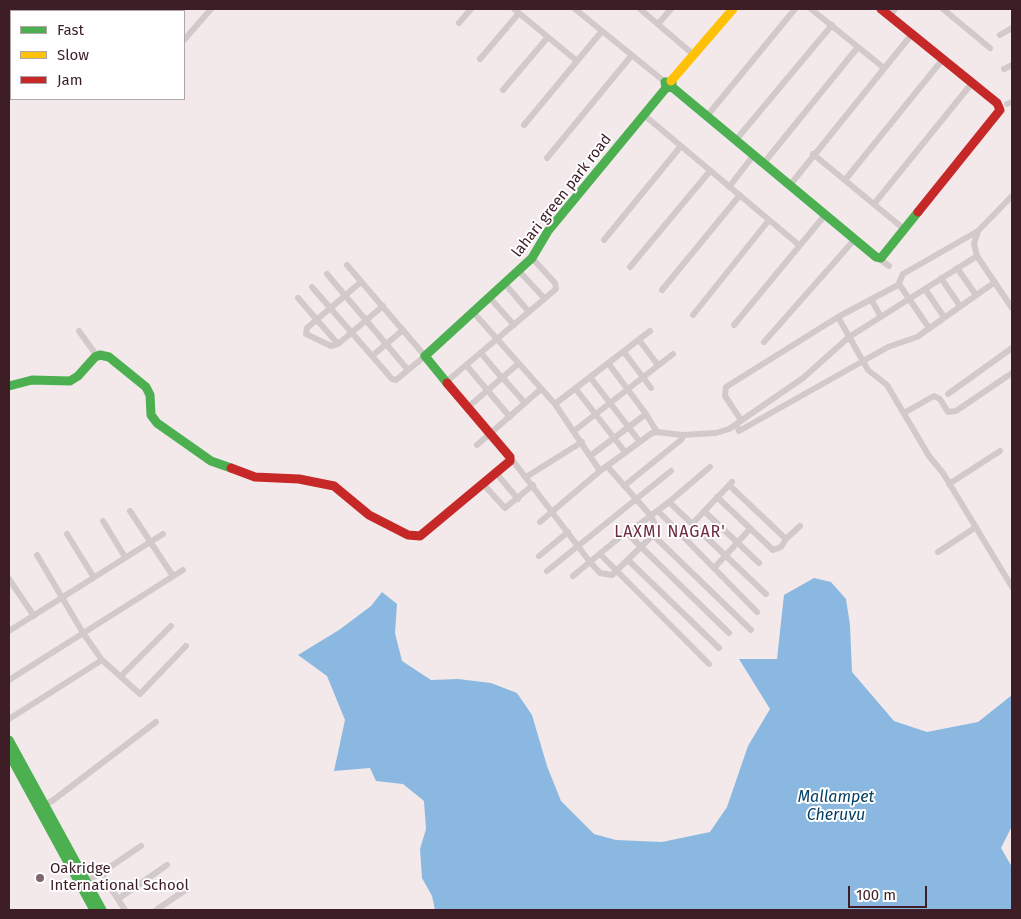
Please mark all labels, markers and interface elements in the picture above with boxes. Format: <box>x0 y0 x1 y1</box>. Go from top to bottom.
legend <box>10 10 185 100</box>
text: Fast <box>57 21 84 39</box>
text: Slow <box>57 46 89 64</box>
text: Jam <box>57 71 83 89</box>
street label: lahari green park road <box>508 131 616 261</box>
district label: LAXMI NAGAR' <box>613 523 727 543</box>
water label: Mallampet Cheruvu <box>798 788 874 826</box>
place label: Oakridge International School <box>50 860 189 895</box>
marker: Oakridge International School <box>34 872 46 884</box>
scale bar <box>851 876 930 908</box>
text: 100 m <box>856 886 896 904</box>

